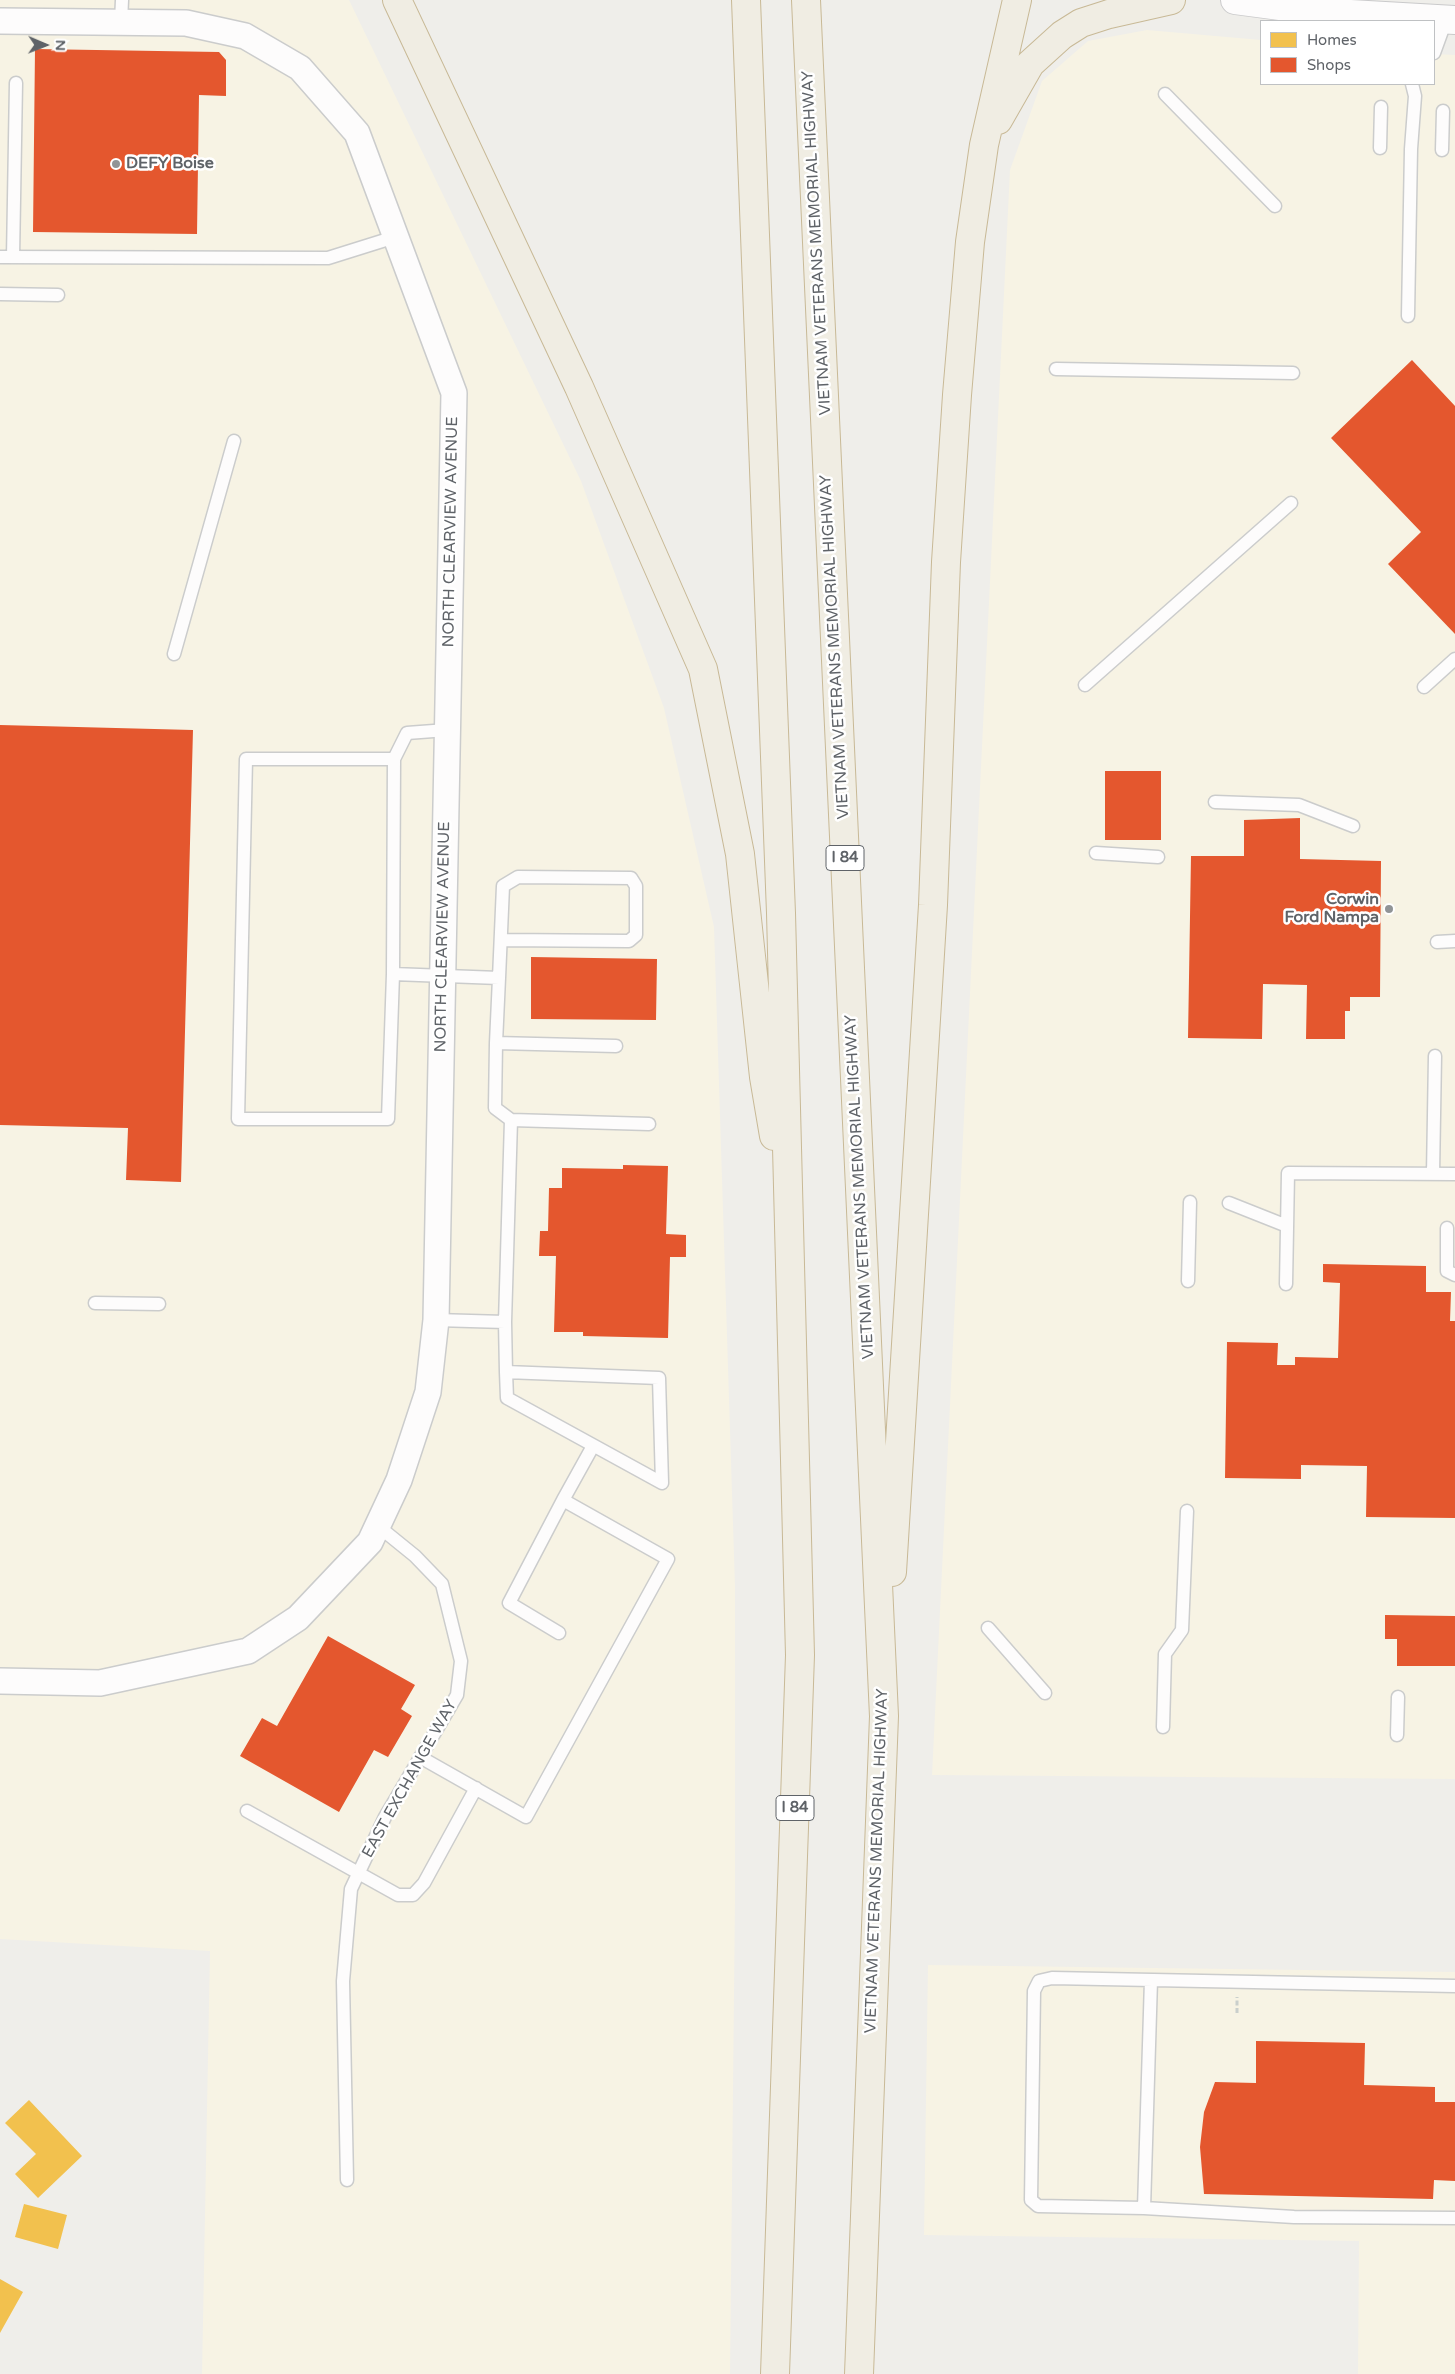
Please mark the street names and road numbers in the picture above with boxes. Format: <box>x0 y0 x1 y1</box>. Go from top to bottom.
street label: VIETNAM VETERANS MEMORIAL HIGHWAY <box>798 70 836 416</box>
street label: NORTH CLEARVIEW AVENUE <box>439 416 463 648</box>
street label: VIETNAM VETERANS MEMORIAL HIGHWAY <box>816 474 854 820</box>
street label: NORTH CLEARVIEW AVENUE <box>431 821 455 1053</box>
road number: I 84 <box>826 846 864 870</box>
street label: VIETNAM VETERANS MEMORIAL HIGHWAY <box>841 1014 879 1360</box>
street label: VIETNAM VETERANS MEMORIAL HIGHWAY <box>861 1688 893 2034</box>
street label: EAST EXCHANGE WAY <box>359 1697 461 1861</box>
road number: I 84 <box>776 1796 814 1820</box>

